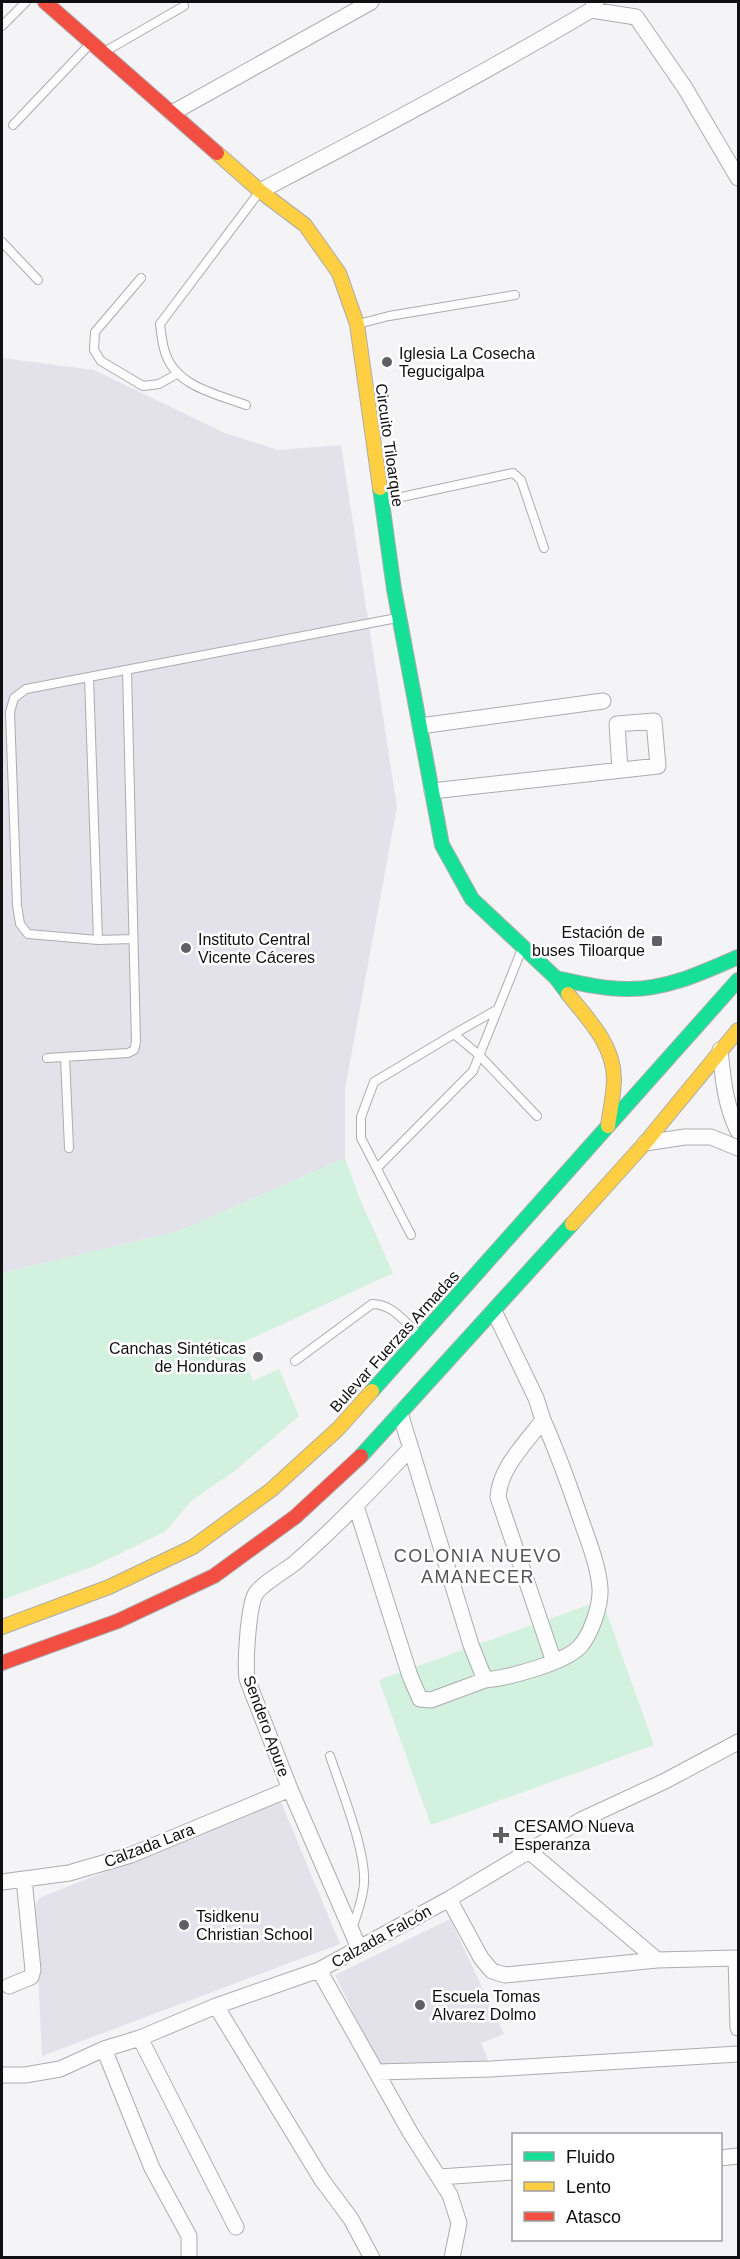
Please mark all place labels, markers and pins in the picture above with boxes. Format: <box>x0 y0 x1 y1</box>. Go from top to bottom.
place label: Iglesia La Cosecha Tegucigalpa <box>399 345 535 380</box>
marker: Iglesia La Cosecha Tegucigalpa <box>380 355 394 369</box>
place label: Estación de buses Tiloarque <box>532 924 645 959</box>
place label: Instituto Central Vicente Cáceres <box>198 931 315 966</box>
marker: Estación de buses Tiloarque <box>650 934 664 948</box>
marker: Instituto Central Vicente Cáceres <box>179 941 193 955</box>
place label: Canchas Sintéticas de Honduras <box>109 1340 246 1375</box>
marker: Canchas Sintéticas de Honduras <box>251 1350 265 1364</box>
place label: CESAMO Nueva Esperanza <box>514 1818 634 1853</box>
marker: CESAMO Nueva Esperanza <box>492 1826 510 1844</box>
place label: Tsidkenu Christian School <box>196 1908 313 1943</box>
marker: Tsidkenu Christian School <box>177 1918 191 1932</box>
place label: Escuela Tomas Alvarez Dolmo <box>432 1988 540 2023</box>
marker: Escuela Tomas Alvarez Dolmo <box>413 1998 427 2012</box>

